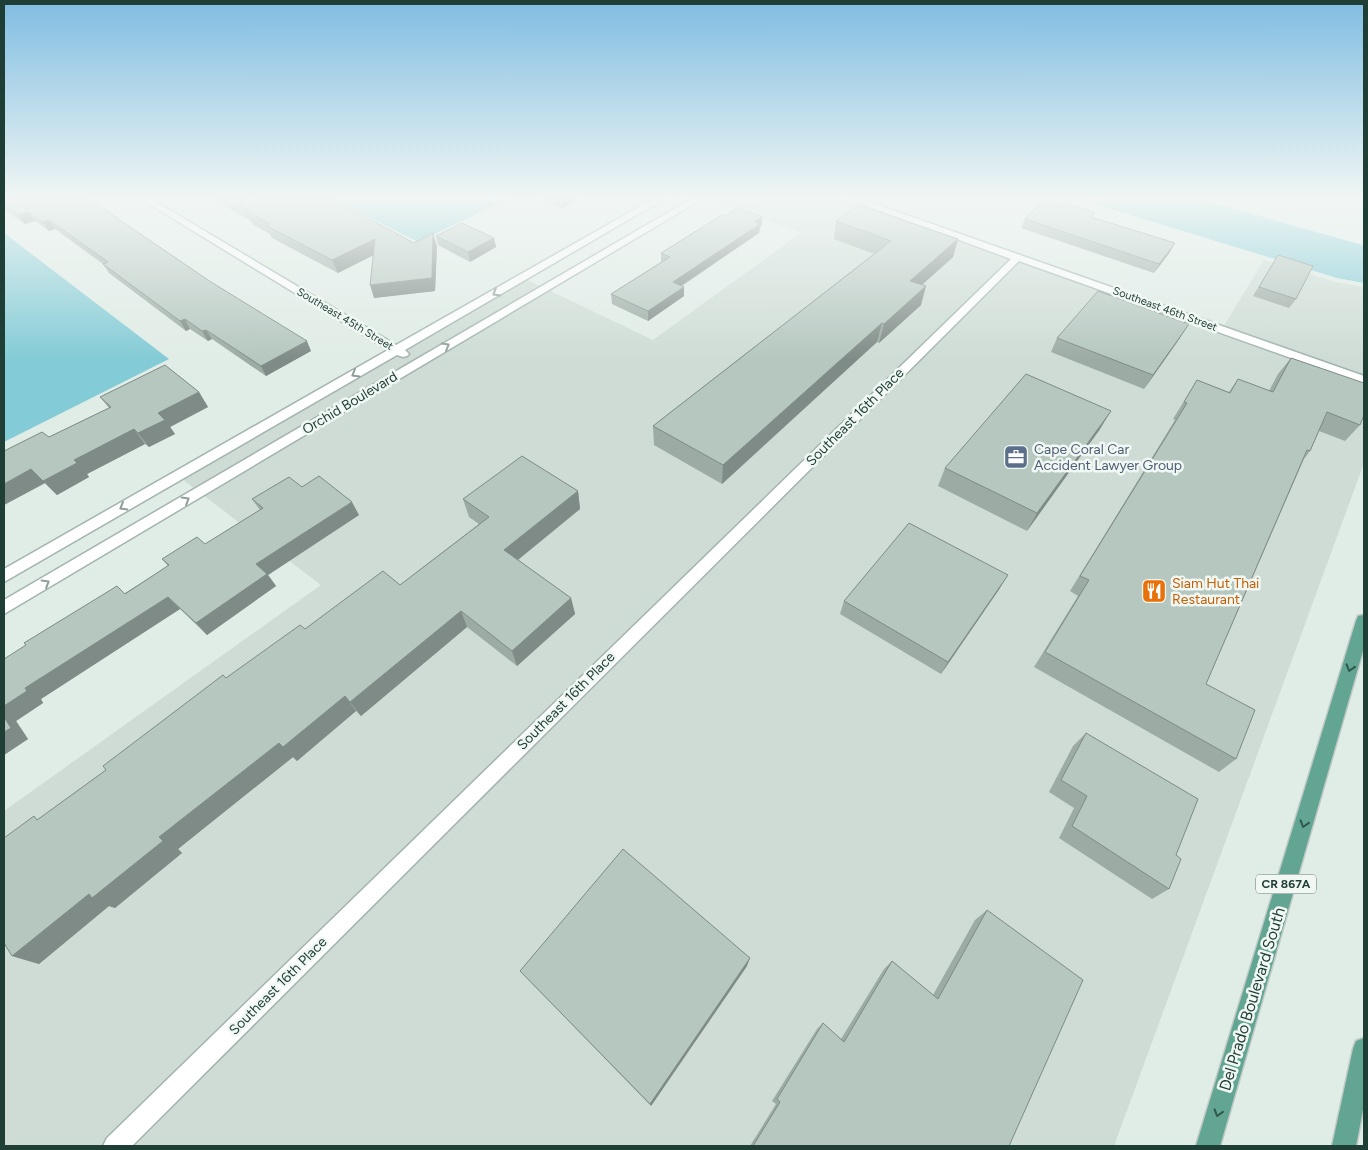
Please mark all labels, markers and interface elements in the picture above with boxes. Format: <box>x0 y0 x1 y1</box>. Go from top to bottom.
street label: Southeast 46th Street <box>1111 284 1219 334</box>
street label: Southeast 45th Street <box>294 285 396 353</box>
one-way arrow <box>492 287 501 297</box>
one-way arrow <box>441 343 450 353</box>
street label: Southeast 16th Place <box>802 364 908 470</box>
street label: Orchid Boulevard <box>299 368 401 438</box>
one-way arrow <box>352 368 361 378</box>
place label: Cape Coral Car Accident Lawyer Group <box>1034 441 1182 474</box>
office icon: Cape Coral Car Accident Lawyer Group <box>1003 444 1029 470</box>
one-way arrow <box>180 497 189 507</box>
one-way arrow <box>119 501 128 511</box>
place label: Siam Hut Thai Restaurant <box>1172 575 1259 608</box>
restaurant icon: Siam Hut Thai Restaurant <box>1141 578 1167 604</box>
one-way arrow <box>40 579 49 589</box>
street label: Southeast 16th Place <box>513 648 619 754</box>
one-way arrow <box>1346 663 1356 671</box>
one-way arrow <box>1300 819 1310 827</box>
road number: CR 867A <box>1256 874 1316 894</box>
street label: Del Prado Boulevard South <box>1215 905 1289 1093</box>
street label: Southeast 16th Place <box>225 933 331 1039</box>
one-way arrow <box>1213 1109 1223 1117</box>

